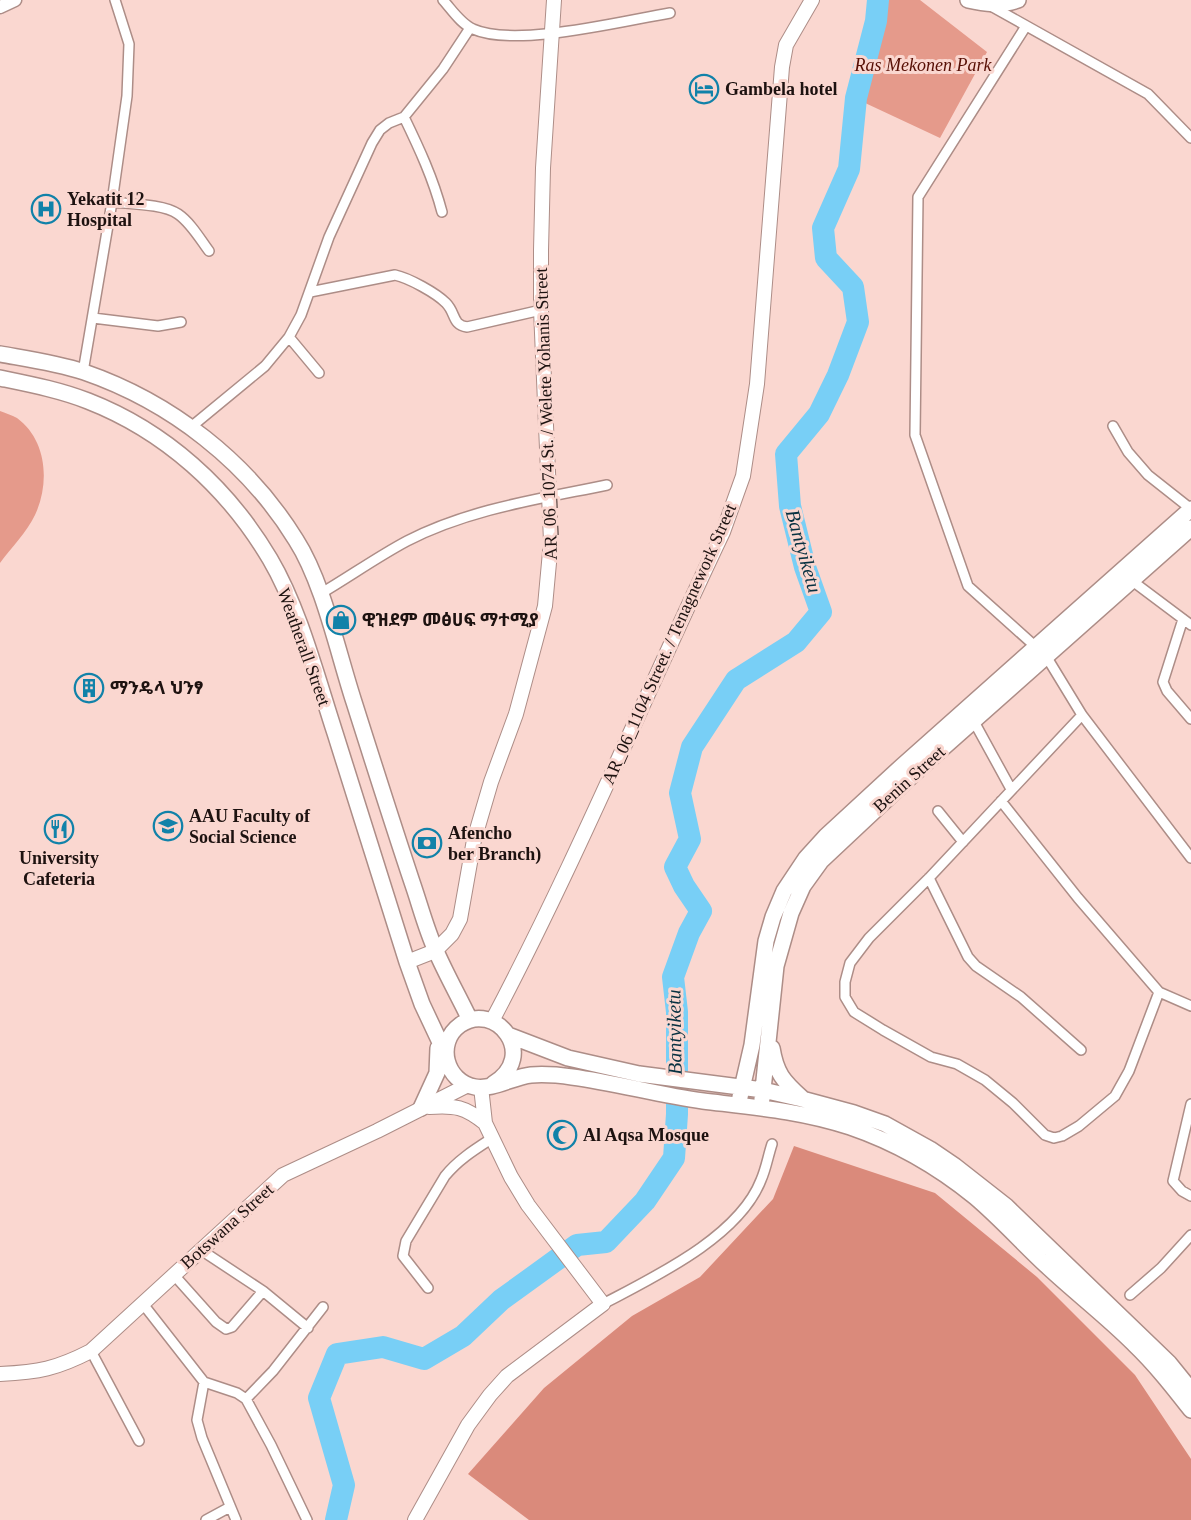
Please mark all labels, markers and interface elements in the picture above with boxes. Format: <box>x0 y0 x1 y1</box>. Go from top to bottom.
park label: Ras Mekonen Park <box>854 55 992 75</box>
hotel icon: Gambela hotel <box>688 73 720 105</box>
place label: Gambela hotel <box>725 79 838 99</box>
place label: Yekatit 12 Hospital <box>67 189 145 230</box>
hospital icon: Yekatit 12 Hospital <box>30 193 62 225</box>
street label: AR_06_1074 St. / Welete Yohanis Street <box>531 267 561 561</box>
street label: AR_06_1104 Street. / Tenagnework Street <box>598 501 740 787</box>
water label: Bantyiketu <box>781 507 826 595</box>
street label: Weatherall Street <box>273 585 335 709</box>
shop icon: ዊዝደም መፅሀፍ ማተሚያ <box>325 604 357 636</box>
place label: ዊዝደም መፅሀፍ ማተሚያ <box>362 610 539 630</box>
building icon: ማንዴላ ህንፃ <box>73 672 105 704</box>
place label: ማንዴላ ህንፃ <box>110 678 203 698</box>
street label: Benin Street <box>869 742 949 816</box>
place label: AAU Faculty of Social Science <box>189 806 311 847</box>
school or university icon: AAU Faculty of Social Science <box>152 810 184 842</box>
restaurant icon: University Cafeteria <box>43 813 75 845</box>
place label: Afencho ber Branch) <box>448 823 541 865</box>
bank icon: Afencho ber Branch) <box>411 827 443 859</box>
place label: University Cafeteria <box>19 848 99 889</box>
water label: Bantyiketu <box>662 989 687 1075</box>
mosque icon: Al Aqsa Mosque <box>546 1119 578 1151</box>
place label: Al Aqsa Mosque <box>583 1125 709 1145</box>
street label: Botswana Street <box>177 1179 277 1273</box>

